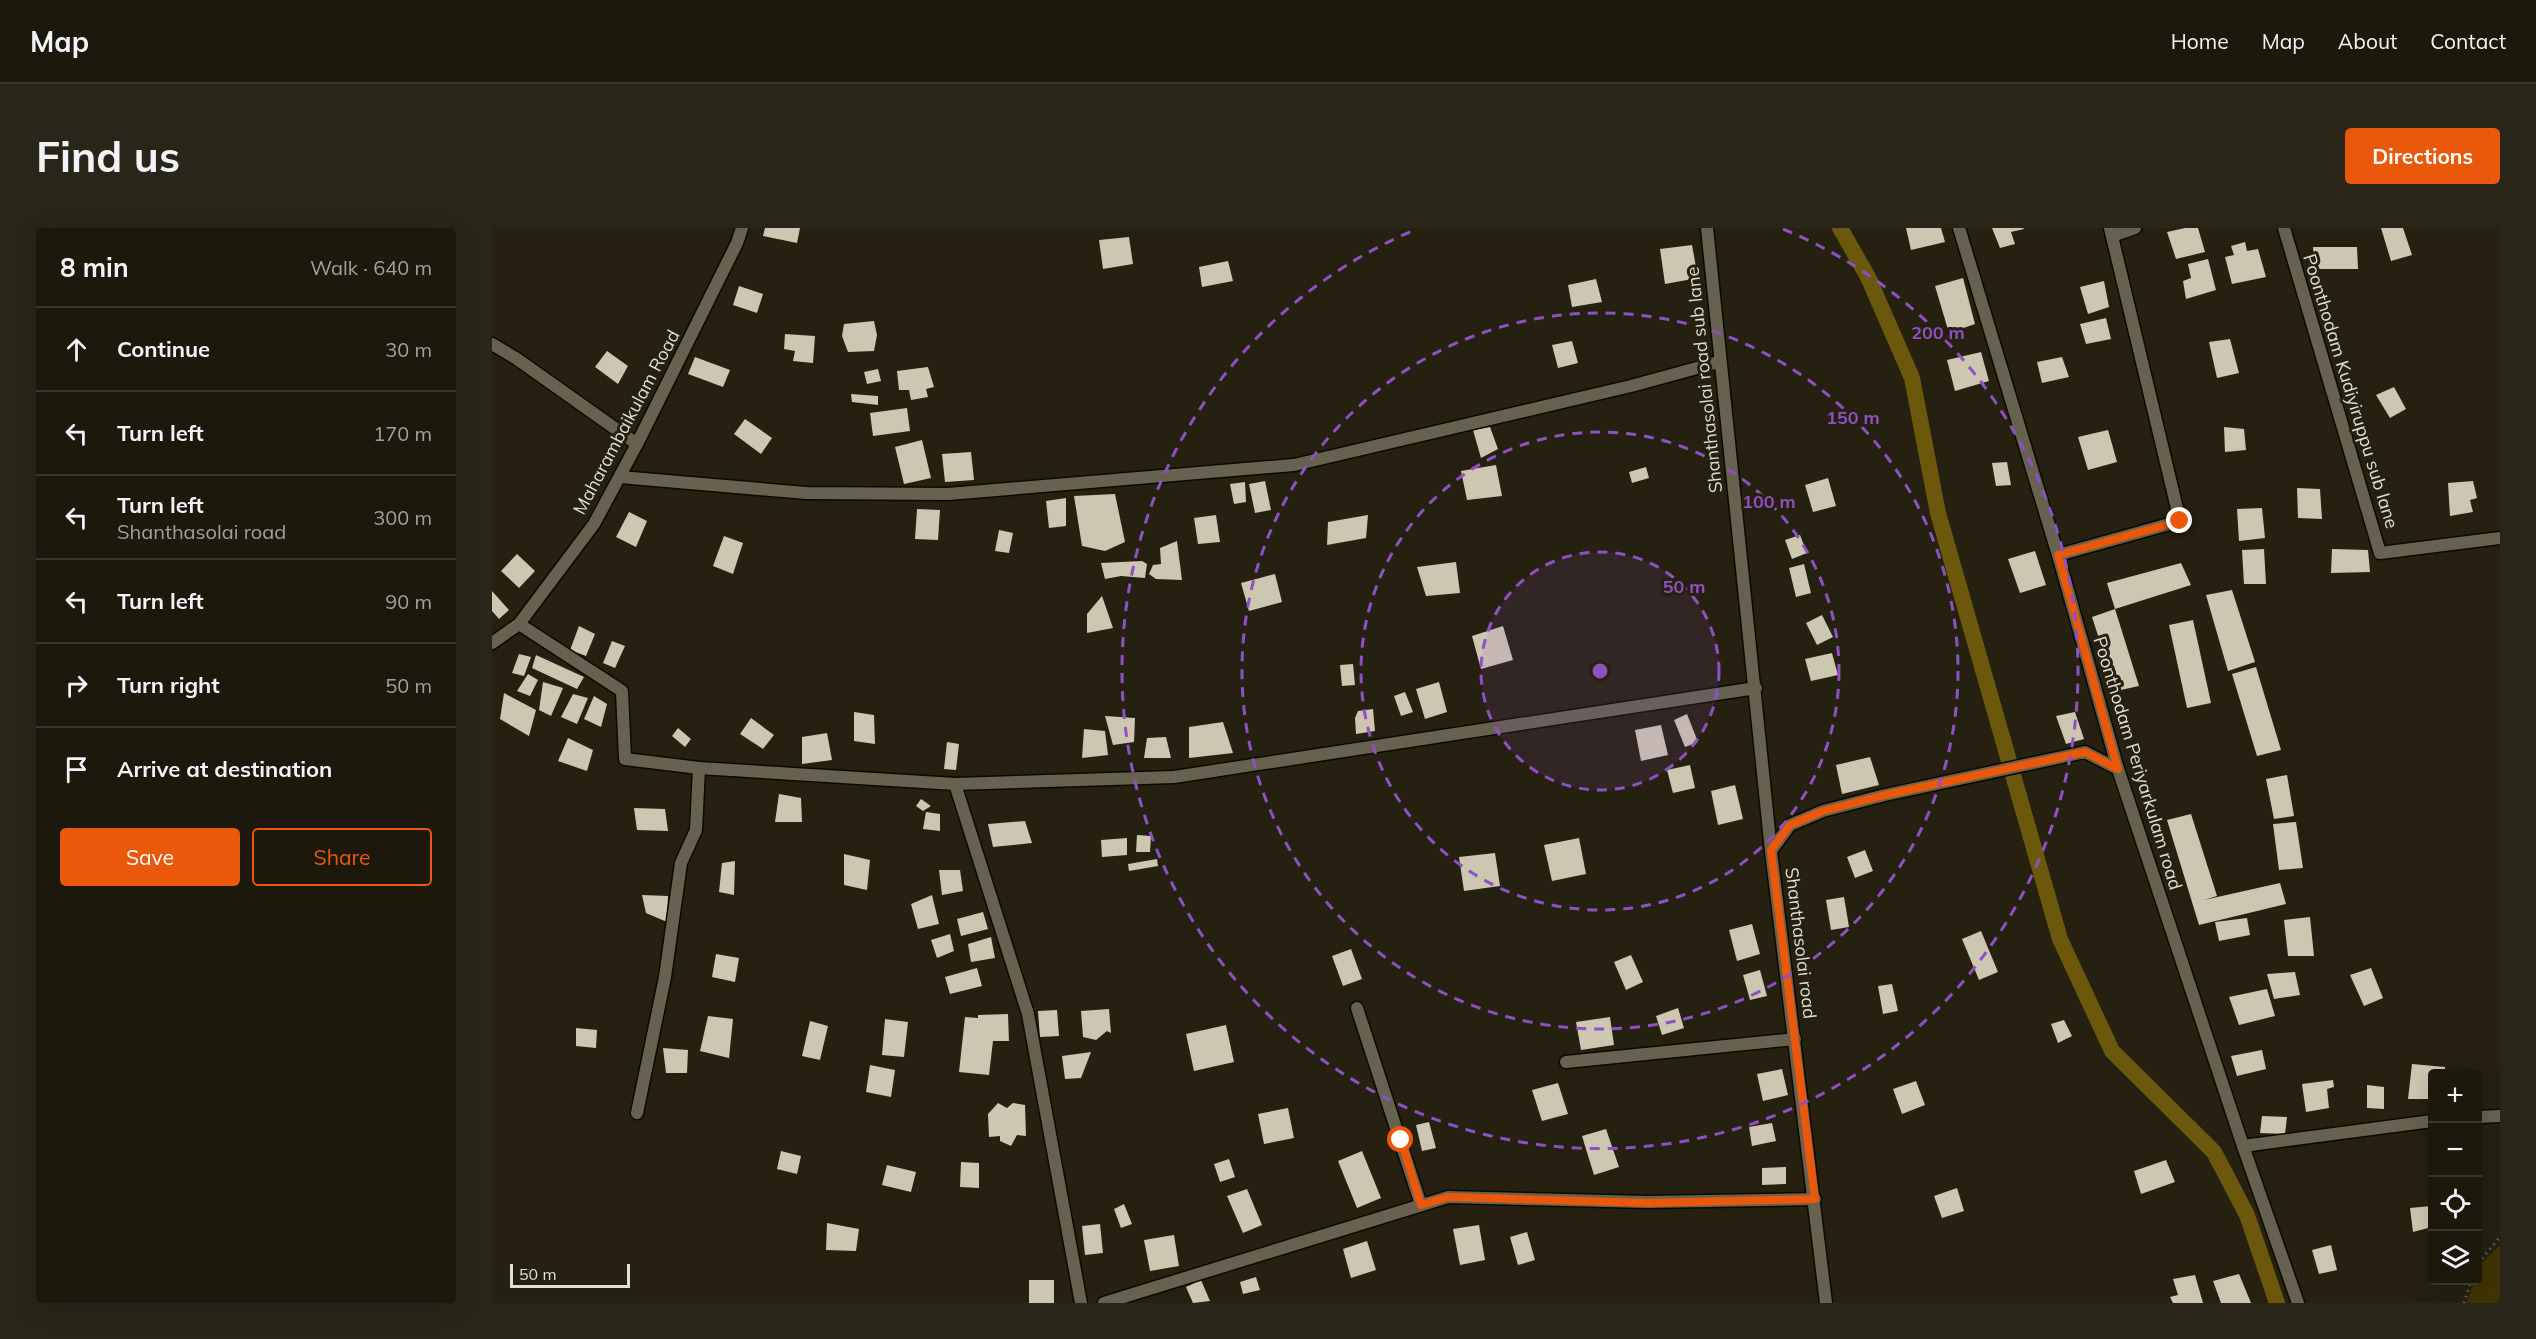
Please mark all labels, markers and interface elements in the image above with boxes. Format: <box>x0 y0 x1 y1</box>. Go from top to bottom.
text: Map <box>30 24 89 59</box>
text: Home <box>2171 28 2229 54</box>
text: Map <box>2262 28 2305 54</box>
text: About <box>2338 28 2397 54</box>
text: Contact <box>2430 28 2506 54</box>
button: Directions <box>2345 128 2500 184</box>
text: Find us <box>36 130 180 183</box>
text: 8 min <box>60 251 129 284</box>
street label: Poonthodam Kudiyiruppu sub lane <box>2298 251 2404 531</box>
text: Walk · 640 m <box>310 255 432 280</box>
street label: Shanthasolai road sub lane <box>1681 266 1727 494</box>
text: 200 m <box>1911 321 1965 344</box>
street label: Maharambaikulam Road <box>568 326 684 518</box>
icon: ahead <box>60 333 93 366</box>
text: Continue <box>117 335 210 363</box>
text: 30 m <box>385 337 432 362</box>
text: 150 m <box>1826 406 1880 429</box>
icon: left <box>60 417 93 450</box>
text: Turn left <box>117 419 204 447</box>
text: 170 m <box>373 421 432 446</box>
text: 100 m <box>1742 490 1796 513</box>
text: Turn left <box>117 491 204 519</box>
icon: left <box>60 501 93 534</box>
text: 300 m <box>373 505 432 530</box>
route end <box>2166 507 2192 533</box>
text: Shanthasolai road <box>117 519 286 544</box>
text: 50 m <box>1663 575 1705 598</box>
icon: left <box>60 585 93 618</box>
text: Turn left <box>117 587 204 615</box>
text: 90 m <box>385 589 432 614</box>
street label: Poonthodam Periyarkulam road <box>2088 633 2188 893</box>
centre of rings <box>1590 661 1610 681</box>
icon: right <box>60 669 93 702</box>
text: Turn right <box>117 671 220 699</box>
text: 50 m <box>385 673 432 698</box>
icon: arrive <box>60 753 93 786</box>
text: Arrive at destination <box>117 755 332 783</box>
button: Save <box>60 828 240 886</box>
button: Share <box>252 828 432 886</box>
street label: Shanthasolai road <box>1780 866 1822 1020</box>
map controls <box>2428 1069 2482 1285</box>
button: + <box>2428 1069 2482 1123</box>
button: − <box>2428 1123 2482 1177</box>
route start <box>1387 1126 1413 1152</box>
button: locate <box>2428 1177 2482 1231</box>
button: layers <box>2428 1231 2482 1285</box>
scale bar <box>510 1261 630 1288</box>
text: 50 m <box>519 1264 556 1284</box>

